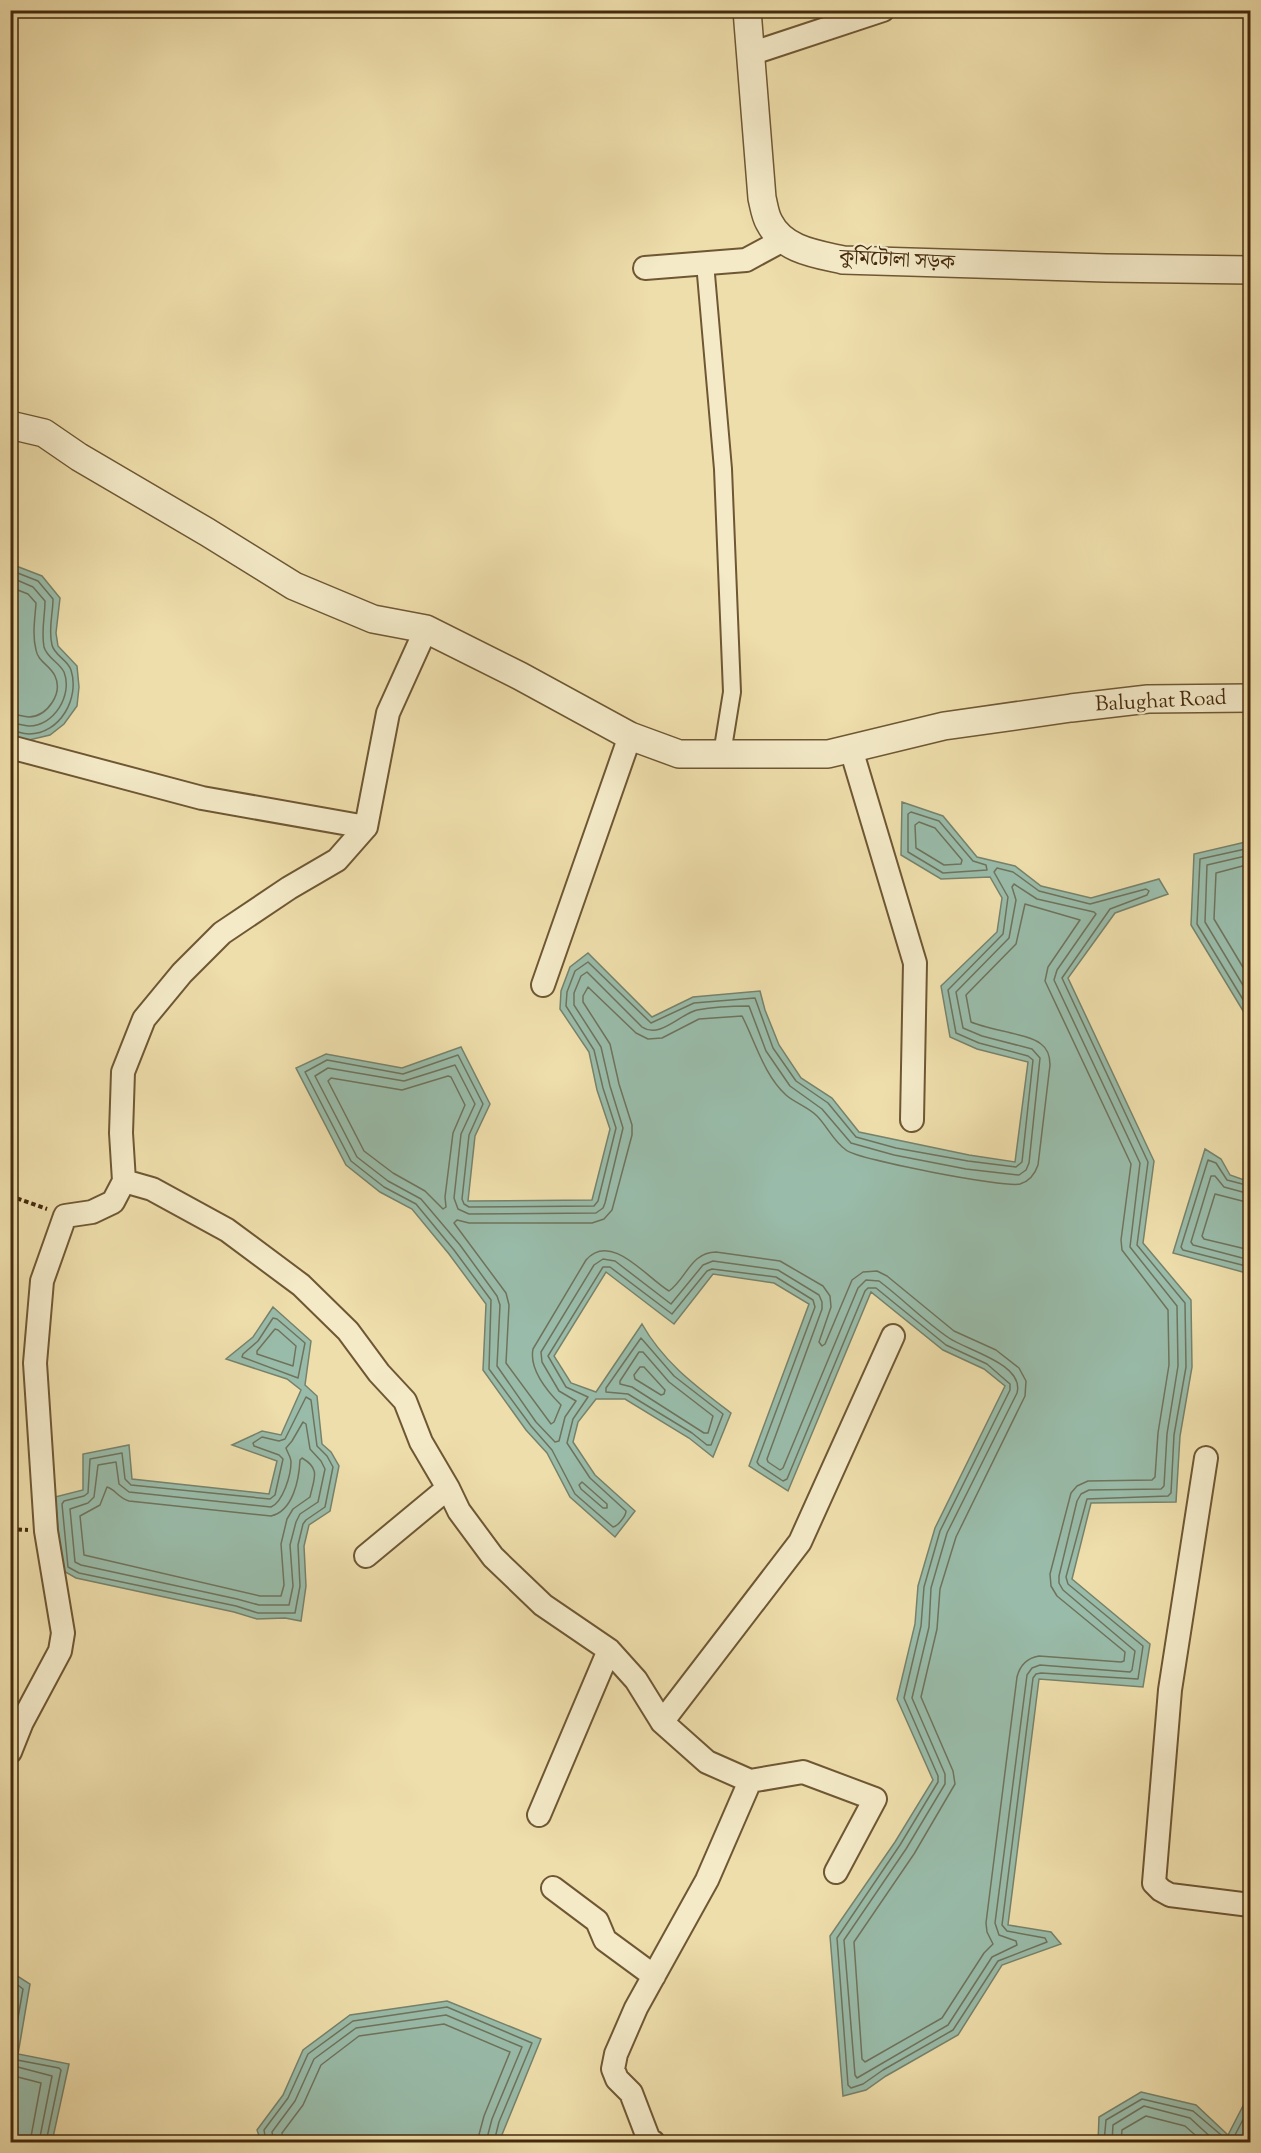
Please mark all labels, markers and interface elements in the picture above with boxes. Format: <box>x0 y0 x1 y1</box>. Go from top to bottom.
street label: কুর্মিটোলা সড়ক <box>837 243 957 279</box>
street label: Balughat Road <box>1095 684 1228 720</box>

